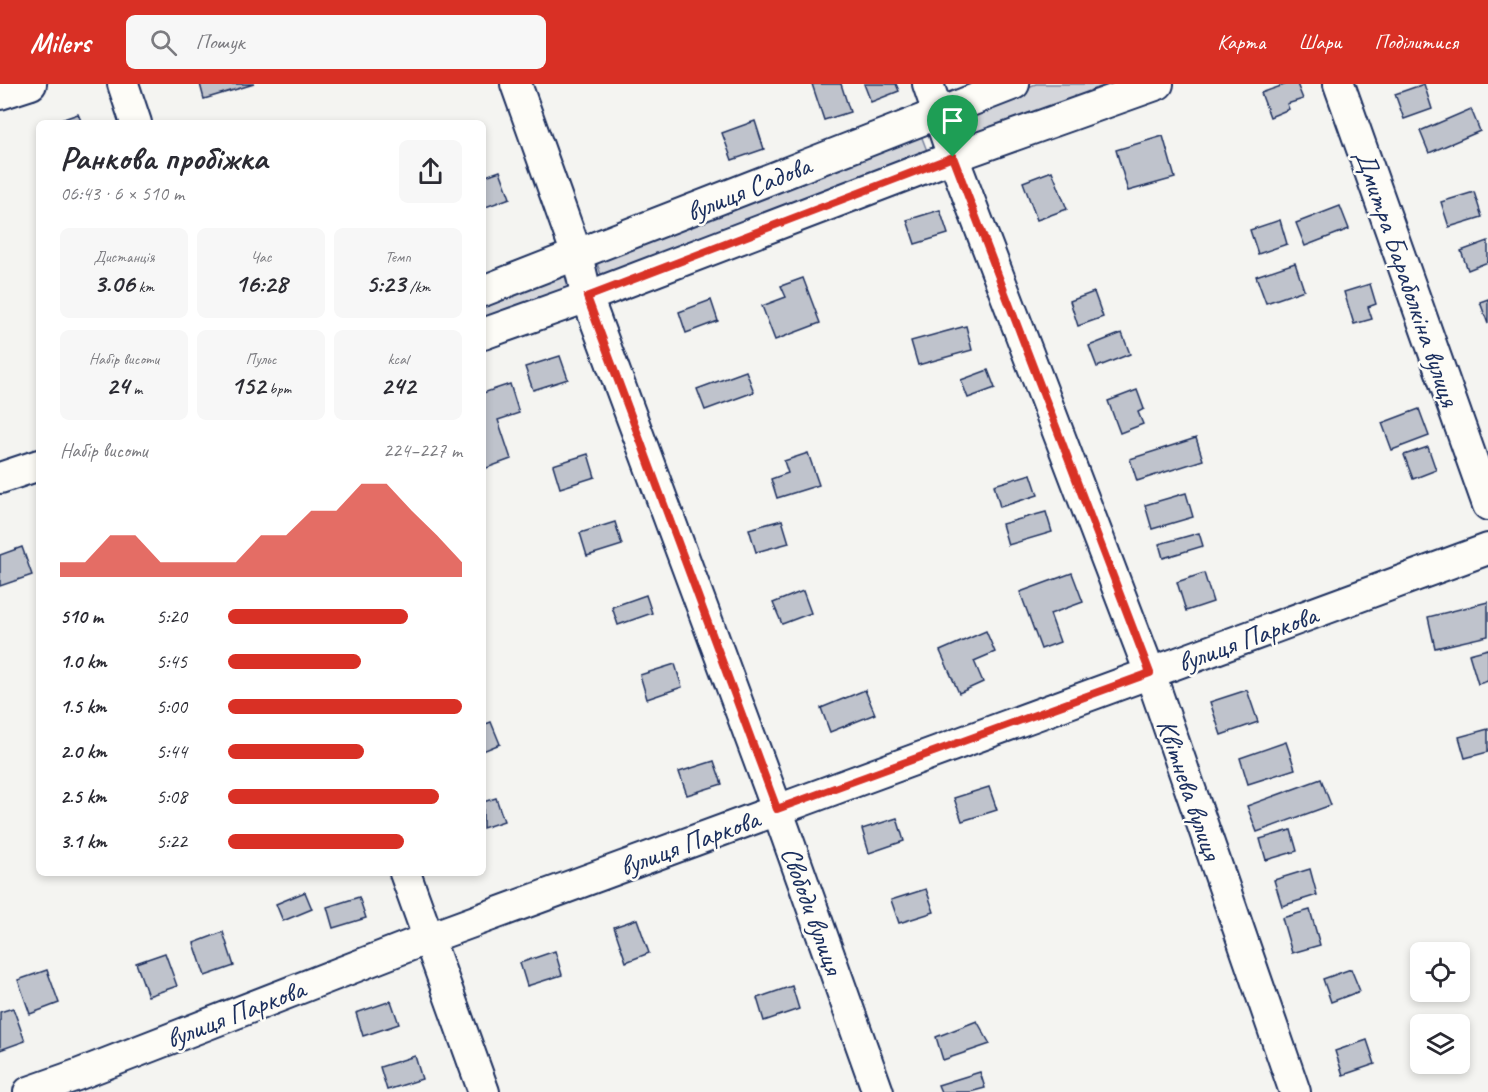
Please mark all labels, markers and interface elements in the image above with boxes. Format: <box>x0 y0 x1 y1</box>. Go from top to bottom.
search box <box>126 15 546 69</box>
text: Milers <box>30 25 90 60</box>
icon: search <box>147 26 180 59</box>
text: Пошук <box>195 28 245 56</box>
text: Карта <box>1217 29 1265 55</box>
text: Шари <box>1298 29 1342 55</box>
text: Поділитися <box>1375 29 1458 55</box>
pin <box>927 95 978 157</box>
icon: arrive <box>936 104 969 137</box>
text: Ранкова пробіжка <box>60 137 267 179</box>
button: share <box>399 140 462 203</box>
street label: Дмитра Бараболкіна вулиця <box>1347 145 1468 412</box>
street label: вулиця Садова <box>681 147 818 229</box>
text: 06:43 · 6 × 510 m <box>60 181 184 206</box>
text: Дистанція <box>93 247 155 267</box>
text: Час <box>250 247 272 267</box>
text: Темп <box>385 247 411 267</box>
text: 3.06 <box>94 267 135 300</box>
text: 16:28 <box>235 267 287 300</box>
text: 5:23 <box>366 267 406 300</box>
text: km <box>135 277 154 297</box>
text: /km <box>406 277 430 297</box>
text: Набір висоти <box>89 349 159 369</box>
text: Пульс <box>246 349 276 369</box>
text: kcal <box>387 349 409 369</box>
text: 24 <box>106 369 129 402</box>
text: 152 <box>231 369 265 402</box>
text: 242 <box>380 369 416 402</box>
text: m <box>129 379 142 399</box>
text: bpm <box>265 379 291 399</box>
text: Набір висоти <box>60 438 147 463</box>
text: 224–227 m <box>383 438 462 463</box>
street label: вулиця Паркова <box>1173 596 1324 680</box>
text: 510 m <box>60 604 103 629</box>
text: 5:20 <box>156 604 187 629</box>
text: 1.0 km <box>60 649 107 674</box>
text: 5:45 <box>156 649 187 674</box>
text: 1.5 km <box>60 694 106 719</box>
text: 5:00 <box>156 694 187 719</box>
street label: Квітнева вулиця <box>1149 714 1231 866</box>
text: 2.0 km <box>60 739 107 764</box>
text: 5:44 <box>156 739 187 764</box>
text: 2.5 km <box>60 784 106 809</box>
text: 5:08 <box>156 784 187 809</box>
street label: вулиця Паркова <box>615 800 766 884</box>
text: 3.1 km <box>60 829 107 854</box>
text: 5:22 <box>156 829 187 854</box>
street label: Свободи вулиця <box>773 842 853 981</box>
map controls <box>1410 942 1470 1074</box>
button: locate <box>1410 942 1470 1002</box>
street label: вулиця Паркова <box>161 970 312 1056</box>
button: layers <box>1410 1014 1470 1074</box>

